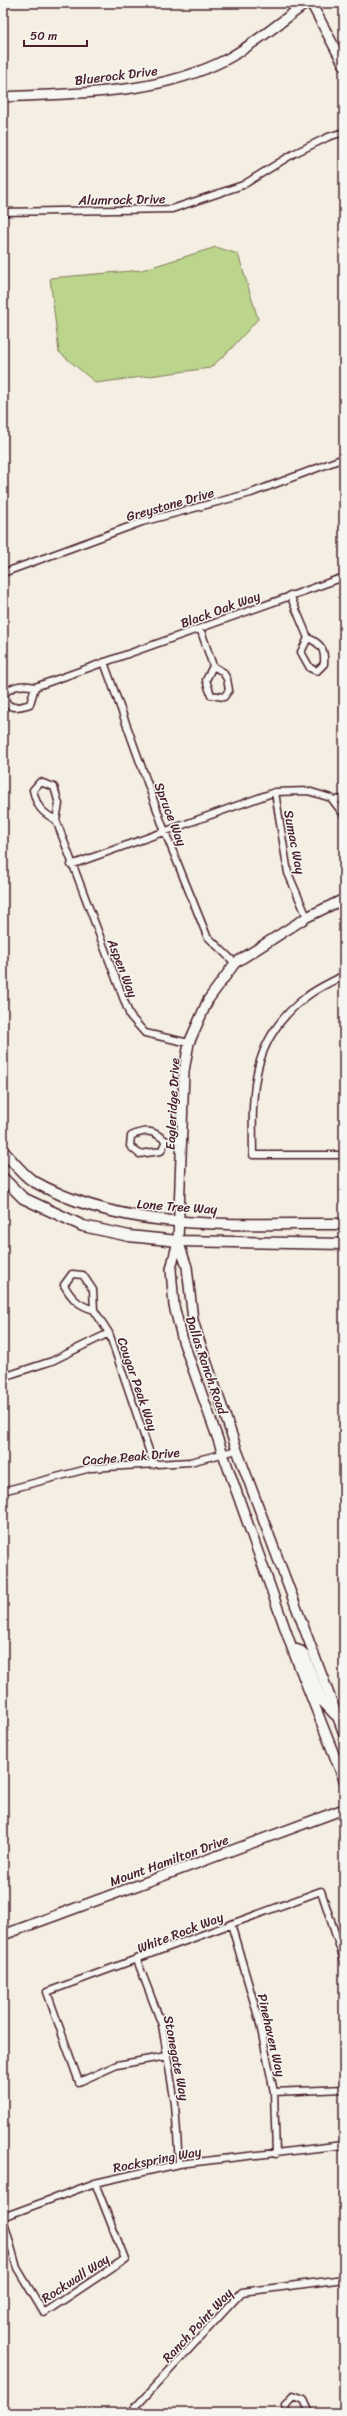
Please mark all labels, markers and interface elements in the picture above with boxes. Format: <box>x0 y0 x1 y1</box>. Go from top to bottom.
scale bar <box>24 22 87 48</box>
text: 50 m <box>30 25 57 47</box>
street label: Bluerock Drive <box>73 59 159 92</box>
street label: Alumrock Drive <box>77 187 166 212</box>
street label: Greystone Drive <box>123 481 217 528</box>
street label: Black Oak Way <box>177 584 264 635</box>
street label: Spruce Way <box>148 779 193 850</box>
street label: Sumac Way <box>277 808 312 876</box>
street label: Aspen Way <box>100 934 144 1001</box>
street label: Eagleridge Drive <box>159 1057 186 1151</box>
street label: Lone Tree Way <box>136 1192 218 1221</box>
street label: Dallas Ranch Road <box>179 1313 235 1419</box>
street label: Cougar Peak Way <box>111 1334 164 1435</box>
street label: Cache Peak Drive <box>81 1441 181 1472</box>
street label: Mount Hamilton Drive <box>106 1828 232 1893</box>
street label: White Rock Way <box>134 1905 227 1959</box>
street label: Pinehaven Way <box>251 1991 292 2079</box>
street label: Stonegate Way <box>157 2014 196 2103</box>
street label: Rockspring Way <box>111 2140 203 2179</box>
street label: Rockwall Way <box>37 2248 114 2309</box>
street label: Ranch Point Way <box>156 2282 239 2368</box>

